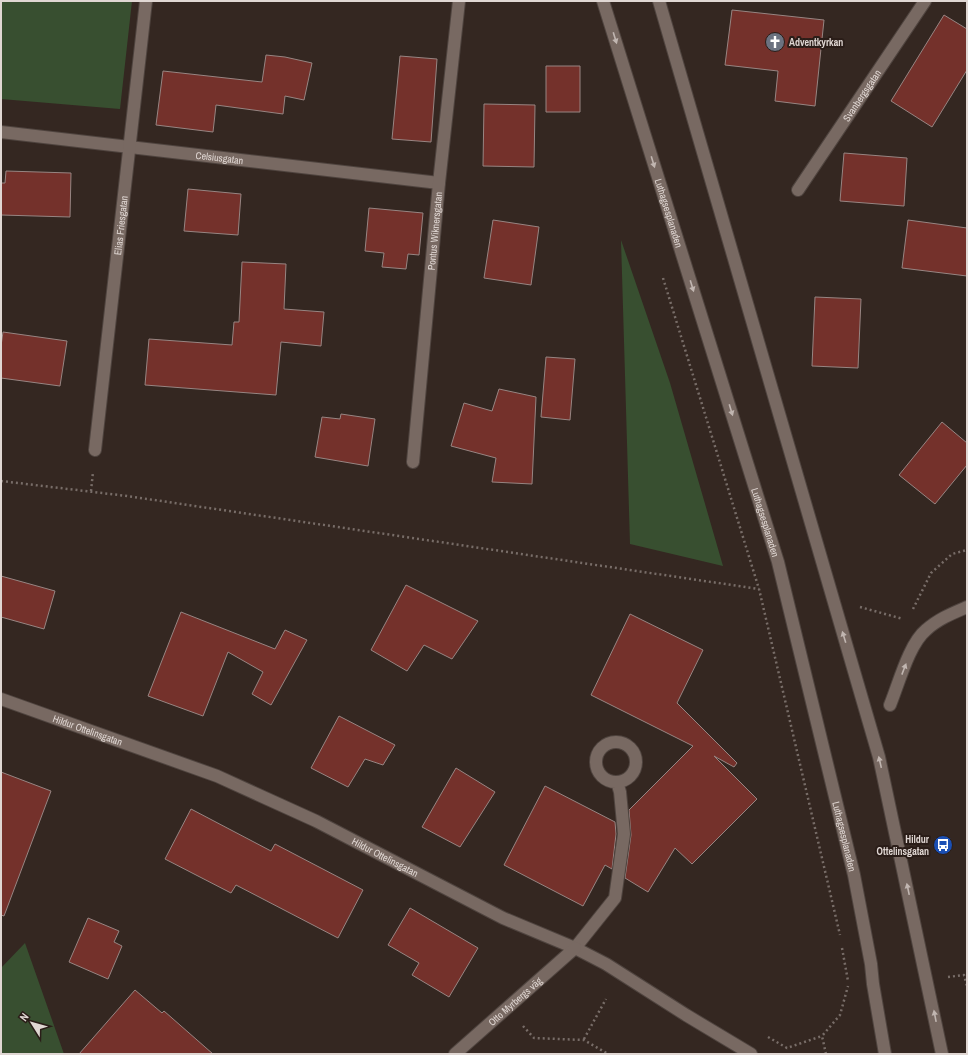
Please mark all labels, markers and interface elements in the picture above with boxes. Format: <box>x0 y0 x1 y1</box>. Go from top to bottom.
church icon: Adventkyrkan <box>764 31 786 53</box>
one-way arrow <box>612 33 618 45</box>
place label: Adventkyrkan <box>789 36 843 49</box>
street label: Svanbergsgatan <box>840 67 884 124</box>
street label: Celsiusgatan <box>195 148 244 167</box>
one-way arrow <box>650 157 656 169</box>
street label: Luthagsesplanaden <box>652 177 686 249</box>
street label: Pontus Wiknersgatan <box>424 191 445 271</box>
street label: Elias Friesgatan <box>111 195 130 256</box>
one-way arrow <box>689 281 695 293</box>
one-way arrow <box>728 405 734 417</box>
street label: Luthagsesplanaden <box>749 486 782 558</box>
one-way arrow <box>841 631 847 643</box>
one-way arrow <box>902 662 908 674</box>
street label: Hildur Ottelinsgatan <box>51 712 124 748</box>
one-way arrow <box>877 755 883 768</box>
street label: Luthagsesplanaden <box>830 800 859 873</box>
place label: Hildur Ottelinsgatan <box>877 833 930 858</box>
street label: Hildur Ottelinsgatan <box>350 834 421 879</box>
bus stop icon: Hildur Ottelinsgatan <box>932 834 954 856</box>
one-way arrow <box>904 882 910 895</box>
street label: Otto Myrbergs väg <box>485 974 545 1028</box>
north arrow <box>12 1003 52 1043</box>
text: N <box>16 1010 32 1024</box>
one-way arrow <box>931 1010 937 1022</box>

